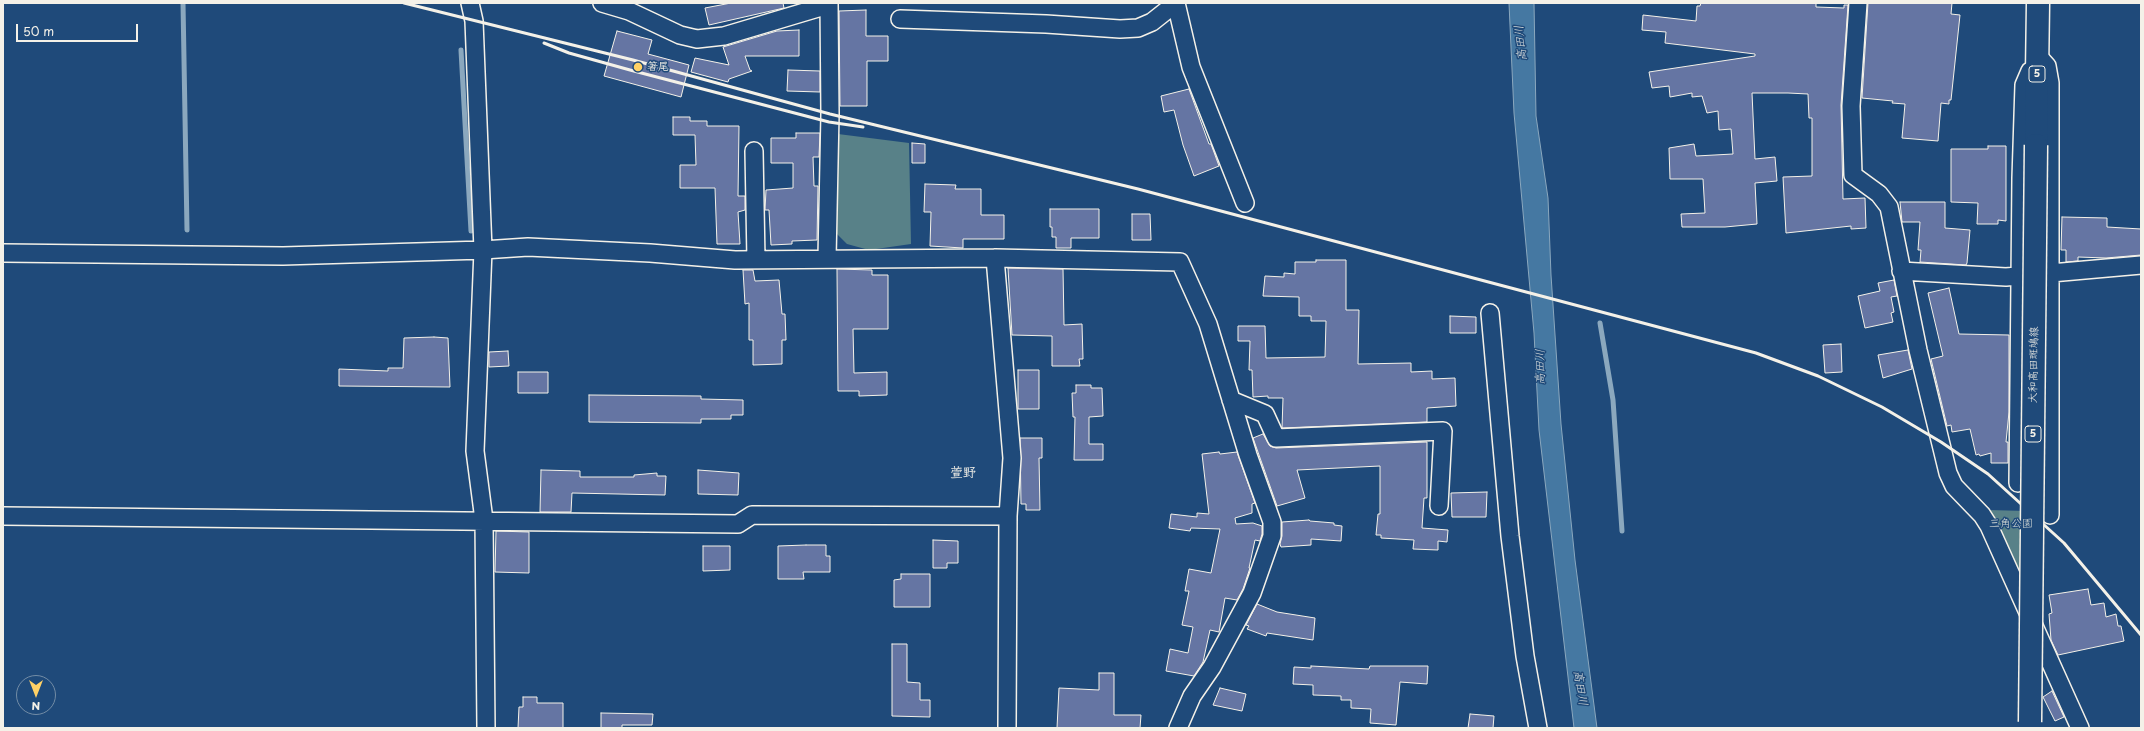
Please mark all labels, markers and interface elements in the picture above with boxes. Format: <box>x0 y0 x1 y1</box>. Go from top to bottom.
scale bar <box>18 16 140 42</box>
text: 50 m <box>23 22 54 40</box>
water label: 高田川 <box>1512 24 1530 62</box>
place label: 箸尾 <box>647 60 669 74</box>
marker: 箸尾 <box>632 61 644 73</box>
road number: 5 <box>2029 66 2045 82</box>
street label: 大和高田斑鳩線 <box>2027 326 2041 404</box>
water label: 高田川 <box>1534 349 1548 385</box>
road number: 5 <box>2025 426 2041 442</box>
district label: 萱野 <box>950 465 976 481</box>
park label: 三角公園 <box>1989 517 2033 531</box>
water label: 高田川 <box>1570 669 1590 707</box>
north arrow <box>16 675 56 715</box>
text: N <box>32 698 40 715</box>

